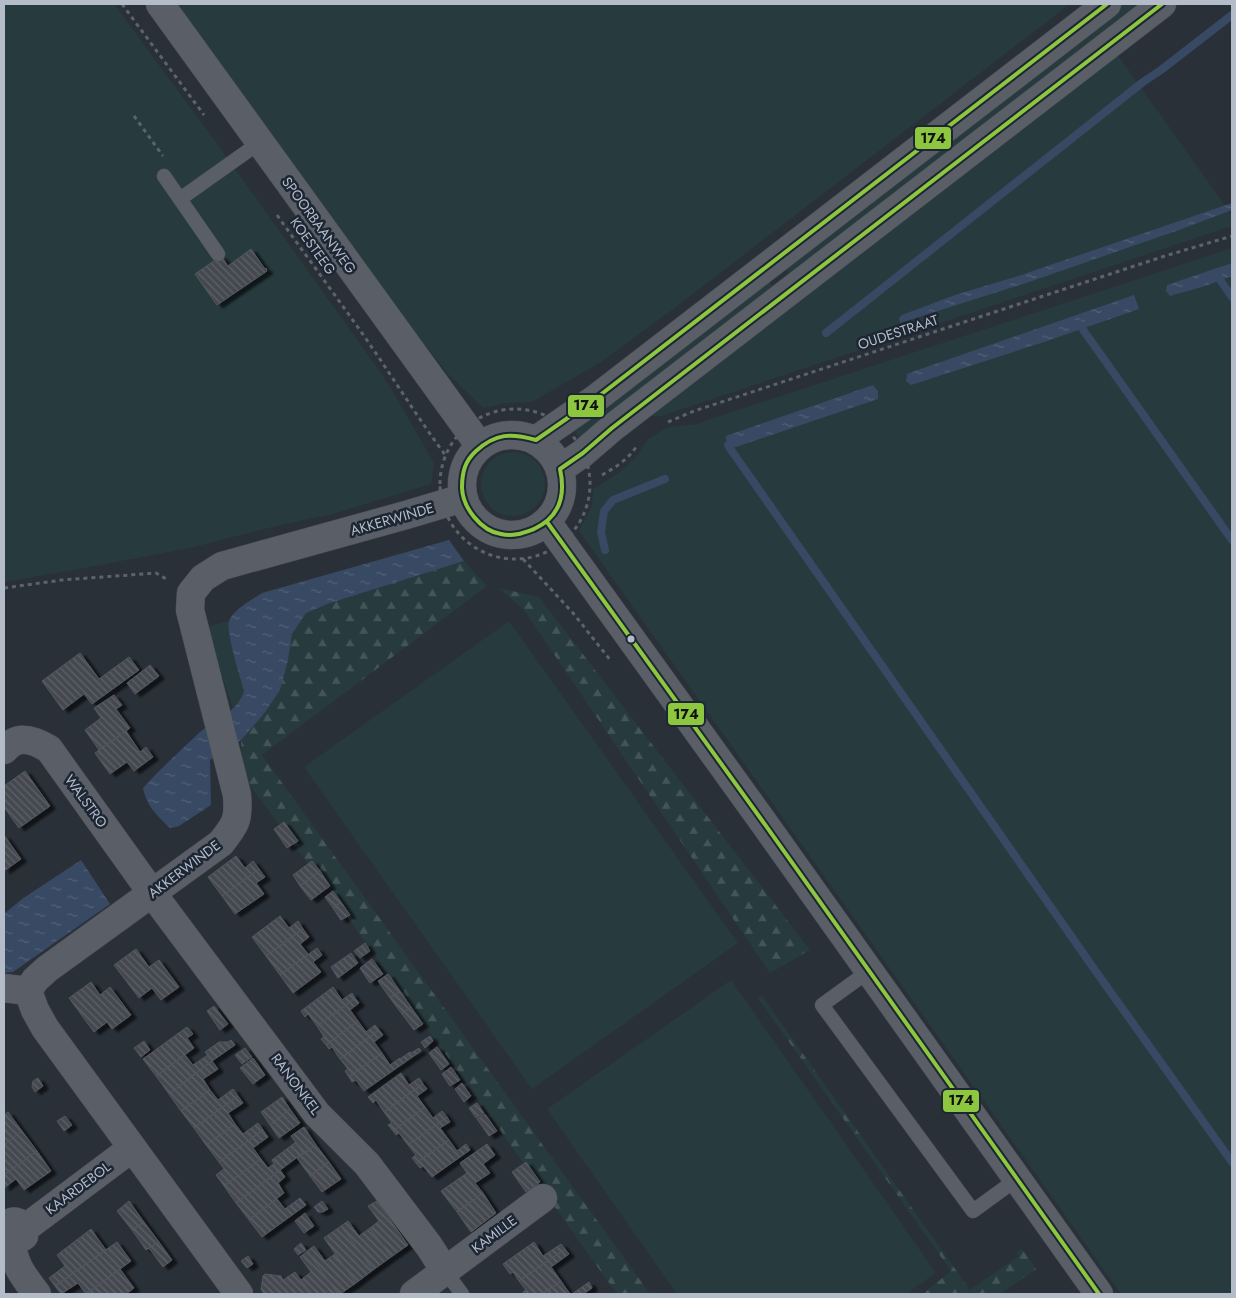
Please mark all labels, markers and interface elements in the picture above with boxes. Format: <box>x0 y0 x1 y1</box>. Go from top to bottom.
line badge: 174 <box>914 126 952 150</box>
text: 174 <box>920 128 946 148</box>
street label: SPOORBAANWEG <box>277 173 361 278</box>
street label: KOESTEEG <box>285 213 341 279</box>
street label: OUDESTRAAT <box>855 309 941 354</box>
line badge: 174 <box>567 394 605 418</box>
text: 174 <box>573 395 599 415</box>
street label: AKKERWINDE <box>348 498 436 540</box>
unlabelled marker <box>626 634 636 644</box>
line badge: 174 <box>667 702 705 726</box>
text: 174 <box>673 704 699 724</box>
street label: WALSTRO <box>60 770 112 832</box>
street label: AKKERWINDE <box>144 835 224 903</box>
street label: RANONKEL <box>266 1049 326 1119</box>
line badge: 174 <box>942 1089 980 1113</box>
text: 174 <box>948 1090 974 1110</box>
street label: KAARDEBOL <box>41 1156 115 1219</box>
street label: KAMILLE <box>467 1210 521 1258</box>

